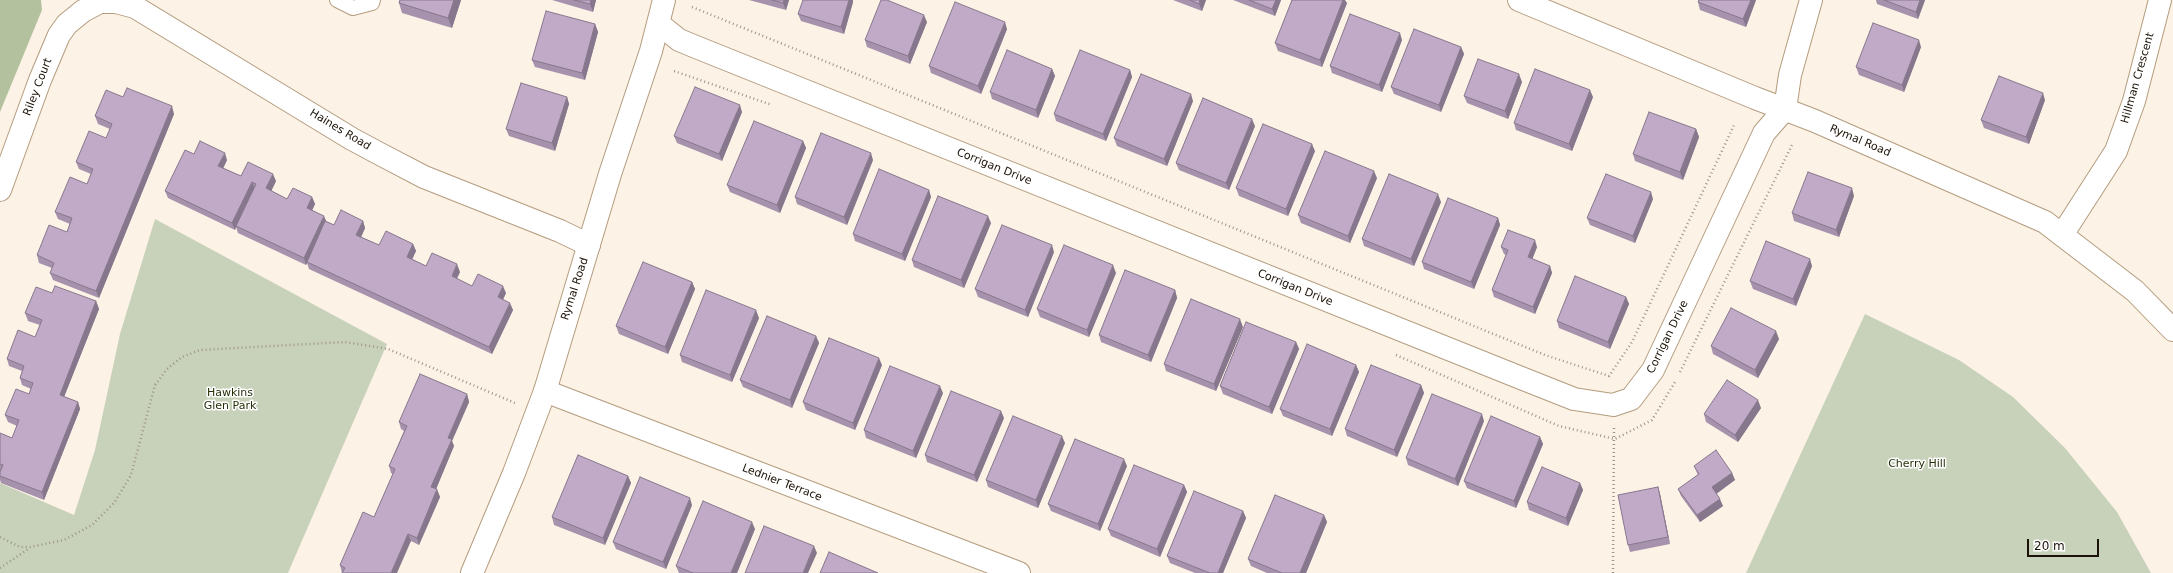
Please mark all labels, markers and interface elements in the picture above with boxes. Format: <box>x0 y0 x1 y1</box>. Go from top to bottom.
street label: Hillman Crescent <box>2119 31 2157 125</box>
street label: Riley Court <box>21 56 55 118</box>
street label: Haines Road <box>307 107 373 153</box>
street label: Rymal Road <box>1827 122 1893 160</box>
street label: Corrigan Drive <box>955 146 1033 188</box>
street label: Rymal Road <box>559 256 591 322</box>
street label: Corrigan Drive <box>1256 267 1334 309</box>
street label: Corrigan Drive <box>1645 298 1691 376</box>
park label: Hawkins Glen Park <box>204 386 256 412</box>
park label: Cherry Hill <box>1888 457 1946 471</box>
street label: Lednier Terrace <box>740 462 824 504</box>
scale bar <box>2029 531 2101 557</box>
text: 20 m <box>2034 539 2065 553</box>

